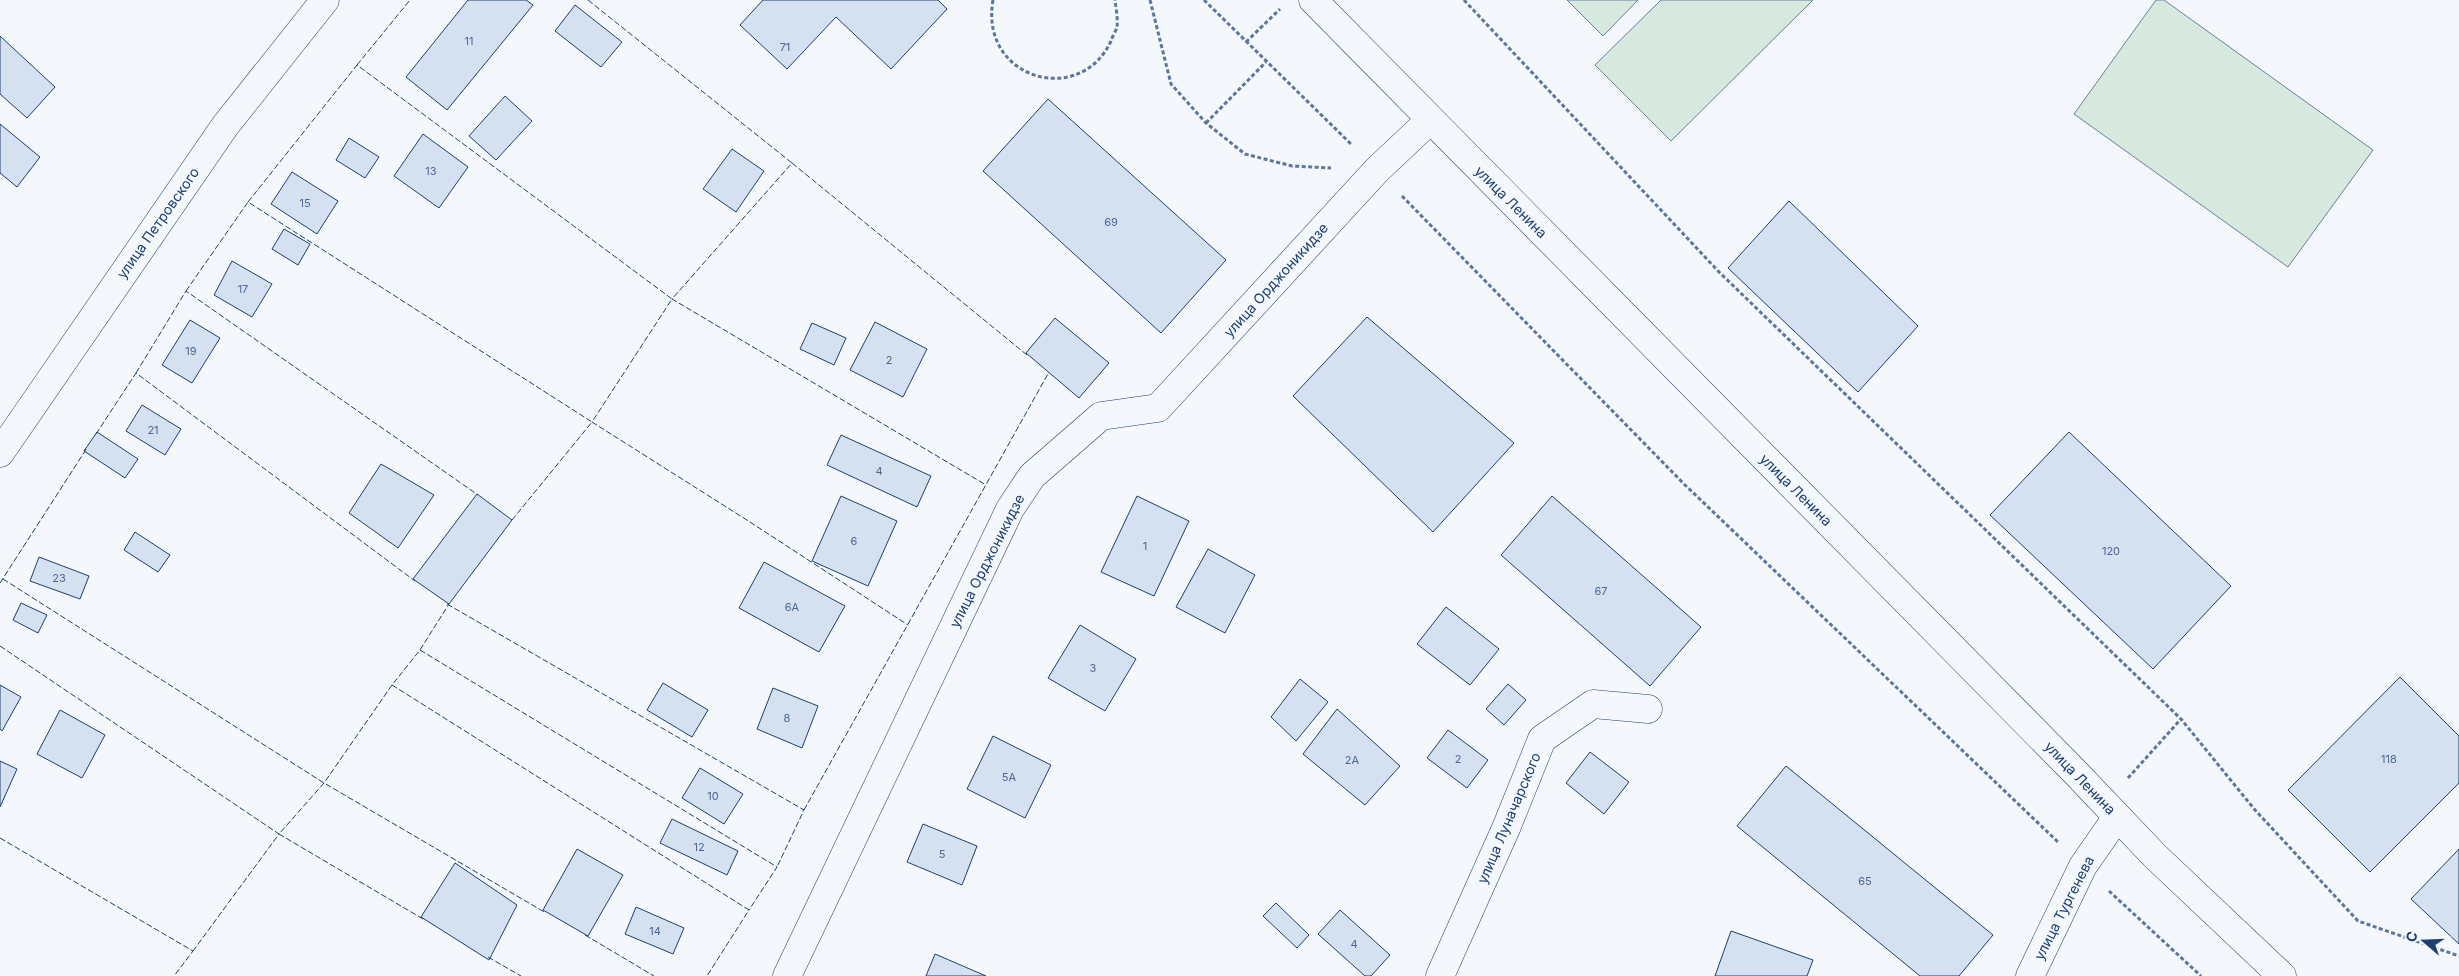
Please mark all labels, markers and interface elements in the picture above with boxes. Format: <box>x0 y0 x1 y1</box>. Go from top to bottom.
house number: 11 <box>465 34 473 48</box>
house number: 71 <box>780 40 790 54</box>
street label: улица Ленина <box>1472 162 1551 241</box>
street label: улица Петровского <box>113 164 202 282</box>
house number: 13 <box>425 164 437 178</box>
house number: 15 <box>299 196 311 210</box>
house number: 69 <box>1104 215 1118 229</box>
street label: улица Орджоникидзе <box>1220 219 1331 340</box>
house number: 17 <box>238 282 248 296</box>
house number: 19 <box>185 344 197 358</box>
house number: 2 <box>886 353 892 367</box>
house number: 21 <box>147 423 159 437</box>
street label: улица Ленина <box>1757 450 1836 529</box>
house number: 4 <box>875 464 883 478</box>
street label: улица Орджоникидзе <box>945 491 1028 630</box>
house number: 6 <box>851 534 858 548</box>
house number: 1 <box>1143 539 1147 553</box>
house number: 120 <box>2102 544 2120 558</box>
house number: 23 <box>52 571 66 585</box>
house number: 67 <box>1594 584 1608 598</box>
house number: 6А <box>785 600 800 614</box>
house number: 3 <box>1090 661 1097 675</box>
house number: 8 <box>784 711 791 725</box>
street label: улица Ленина <box>2041 738 2119 818</box>
street label: улица Луначарского <box>1473 750 1544 886</box>
house number: 2 <box>1455 752 1461 766</box>
house number: 118 <box>2381 752 2397 766</box>
house number: 2А <box>1345 753 1360 767</box>
house number: 5А <box>1002 770 1017 784</box>
house number: 10 <box>707 789 719 803</box>
house number: 12 <box>693 840 705 854</box>
house number: 5 <box>939 847 946 861</box>
street label: улица Тургенева <box>2030 853 2097 963</box>
house number: 65 <box>1858 874 1872 888</box>
north arrow <box>2399 916 2449 966</box>
house number: 14 <box>649 924 661 938</box>
text: С <box>2402 929 2421 944</box>
house number: 4 <box>1350 937 1358 951</box>

